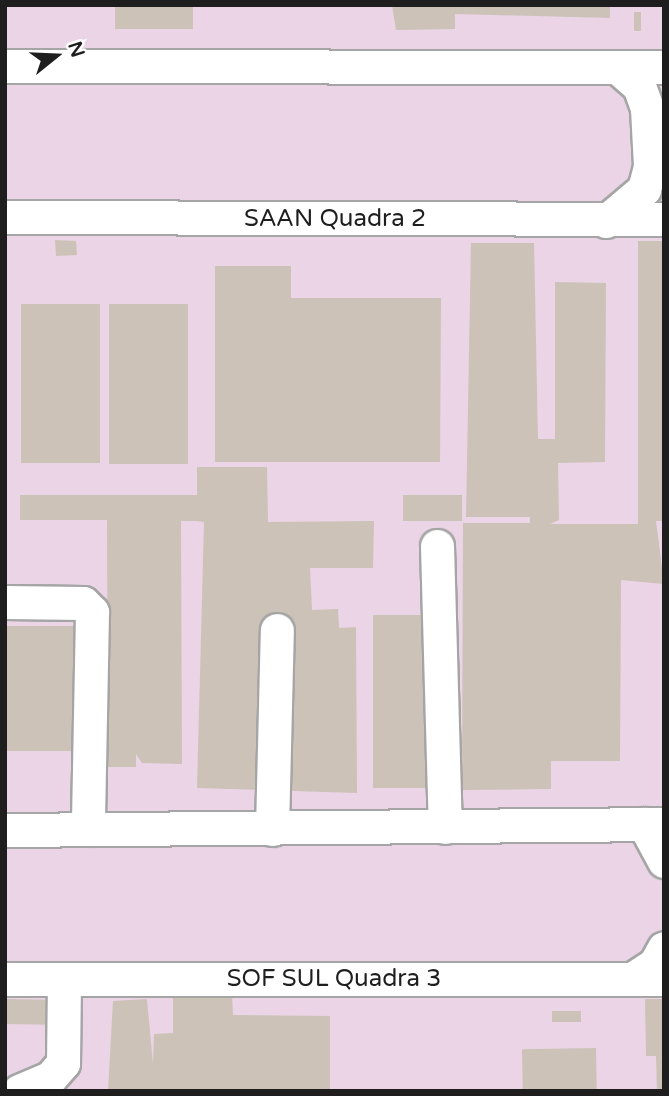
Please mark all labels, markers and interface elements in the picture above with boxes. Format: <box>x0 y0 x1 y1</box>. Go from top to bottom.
north arrow <box>21 21 91 91</box>
text: N <box>63 39 89 60</box>
street label: SAAN Quadra 2 <box>244 205 426 233</box>
street label: SOF SUL Quadra 3 <box>227 965 441 993</box>

